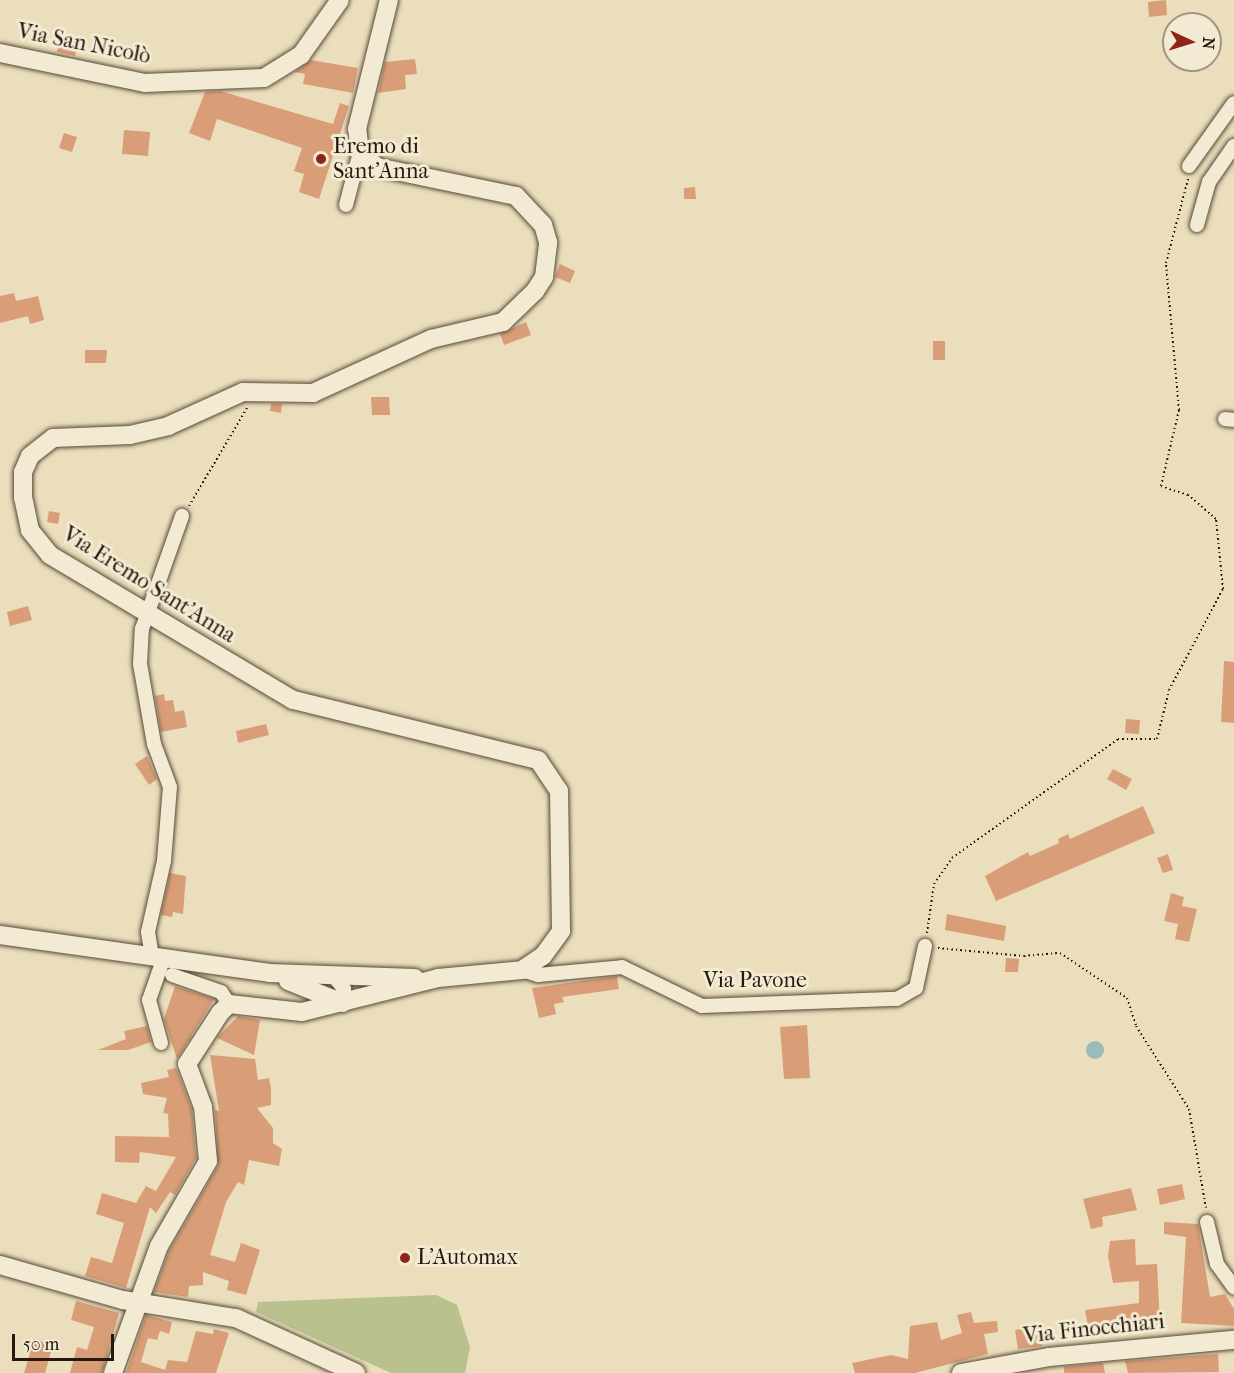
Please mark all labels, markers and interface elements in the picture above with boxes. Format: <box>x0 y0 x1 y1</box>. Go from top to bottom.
north arrow <box>1162 12 1222 72</box>
street label: Via San Nicolò <box>15 18 153 70</box>
text: N <box>1199 36 1218 50</box>
place label: Eremo di Sant'Anna <box>333 133 429 184</box>
marker: Eremo di Sant'Anna <box>314 152 328 166</box>
street label: Via Eremo Sant'Anna <box>58 521 240 649</box>
street label: Via Pavone <box>703 968 807 994</box>
place label: L'Automax <box>417 1245 518 1271</box>
marker: L'Automax <box>398 1251 412 1265</box>
street label: Via Finocchiari <box>1022 1308 1166 1350</box>
scale bar <box>15 1322 117 1360</box>
text: 50 m <box>23 1334 59 1355</box>

